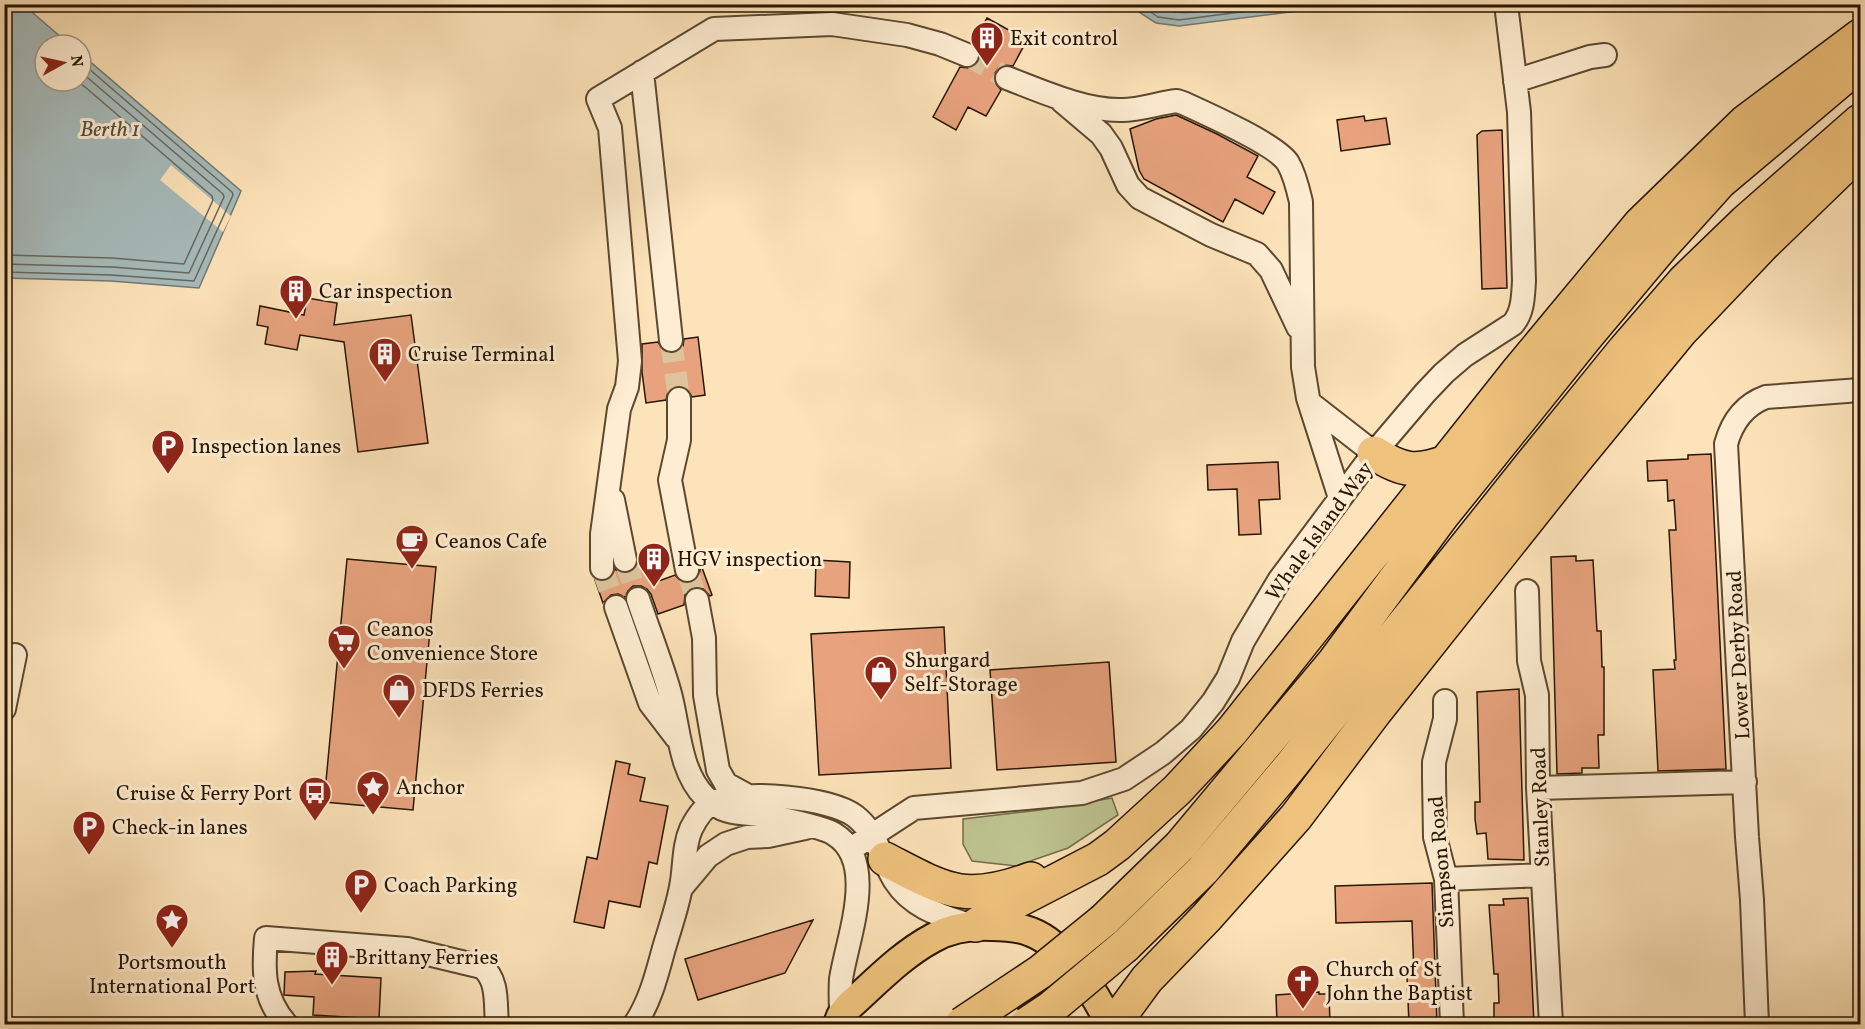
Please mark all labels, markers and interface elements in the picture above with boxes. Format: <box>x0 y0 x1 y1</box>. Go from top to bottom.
building icon: Exit control <box>969 20 1005 67</box>
place label: Exit control <box>1010 25 1118 54</box>
north arrow <box>33 33 93 93</box>
text: N <box>64 54 88 69</box>
water label: Berth 1 <box>80 115 140 146</box>
building icon: Car inspection <box>278 273 314 320</box>
place label: Car inspection <box>319 278 453 307</box>
building icon: Cruise Terminal <box>367 336 403 383</box>
place label: Cruise Terminal <box>408 341 555 370</box>
parking icon: Inspection lanes <box>150 428 186 475</box>
place label: Inspection lanes <box>191 433 341 462</box>
street label: Whale Island Way <box>1260 456 1381 608</box>
cafe icon: Ceanos Cafe <box>394 523 430 570</box>
place label: Ceanos Cafe <box>435 528 547 557</box>
building icon: HGV inspection <box>636 541 672 588</box>
place label: HGV inspection <box>677 546 822 575</box>
street label: Lower Derby Road <box>1721 570 1758 740</box>
place label: Ceanos Convenience Store <box>367 616 538 669</box>
supermarket icon: Ceanos Convenience Store <box>326 623 362 670</box>
place label: Shurgard Self-Storage <box>904 647 1018 700</box>
shop icon: Shurgard Self-Storage <box>863 654 899 701</box>
shop icon: DFDS Ferries <box>381 672 417 719</box>
place label: DFDS Ferries <box>422 677 544 706</box>
street label: Stanley Road <box>1525 746 1558 868</box>
place icon: Anchor <box>355 769 391 816</box>
place label: Anchor <box>396 774 465 803</box>
bus stop icon: Cruise & Ferry Port <box>297 775 333 822</box>
place label: Cruise & Ferry Port <box>116 780 292 809</box>
street label: Simpson Road <box>1422 794 1463 929</box>
parking icon: Check-in lanes <box>71 809 107 856</box>
place label: Check-in lanes <box>112 814 248 843</box>
parking icon: Coach Parking <box>343 867 379 914</box>
place label: Coach Parking <box>384 872 517 901</box>
place icon: Portsmouth International Port <box>154 902 190 949</box>
building icon: Brittany Ferries <box>314 939 350 986</box>
place label: Brittany Ferries <box>355 944 498 973</box>
place label: Portsmouth International Port <box>89 949 255 1002</box>
place label: Church of St John the Baptist <box>1326 956 1473 1009</box>
church icon: Church of St John the Baptist <box>1285 963 1321 1010</box>

